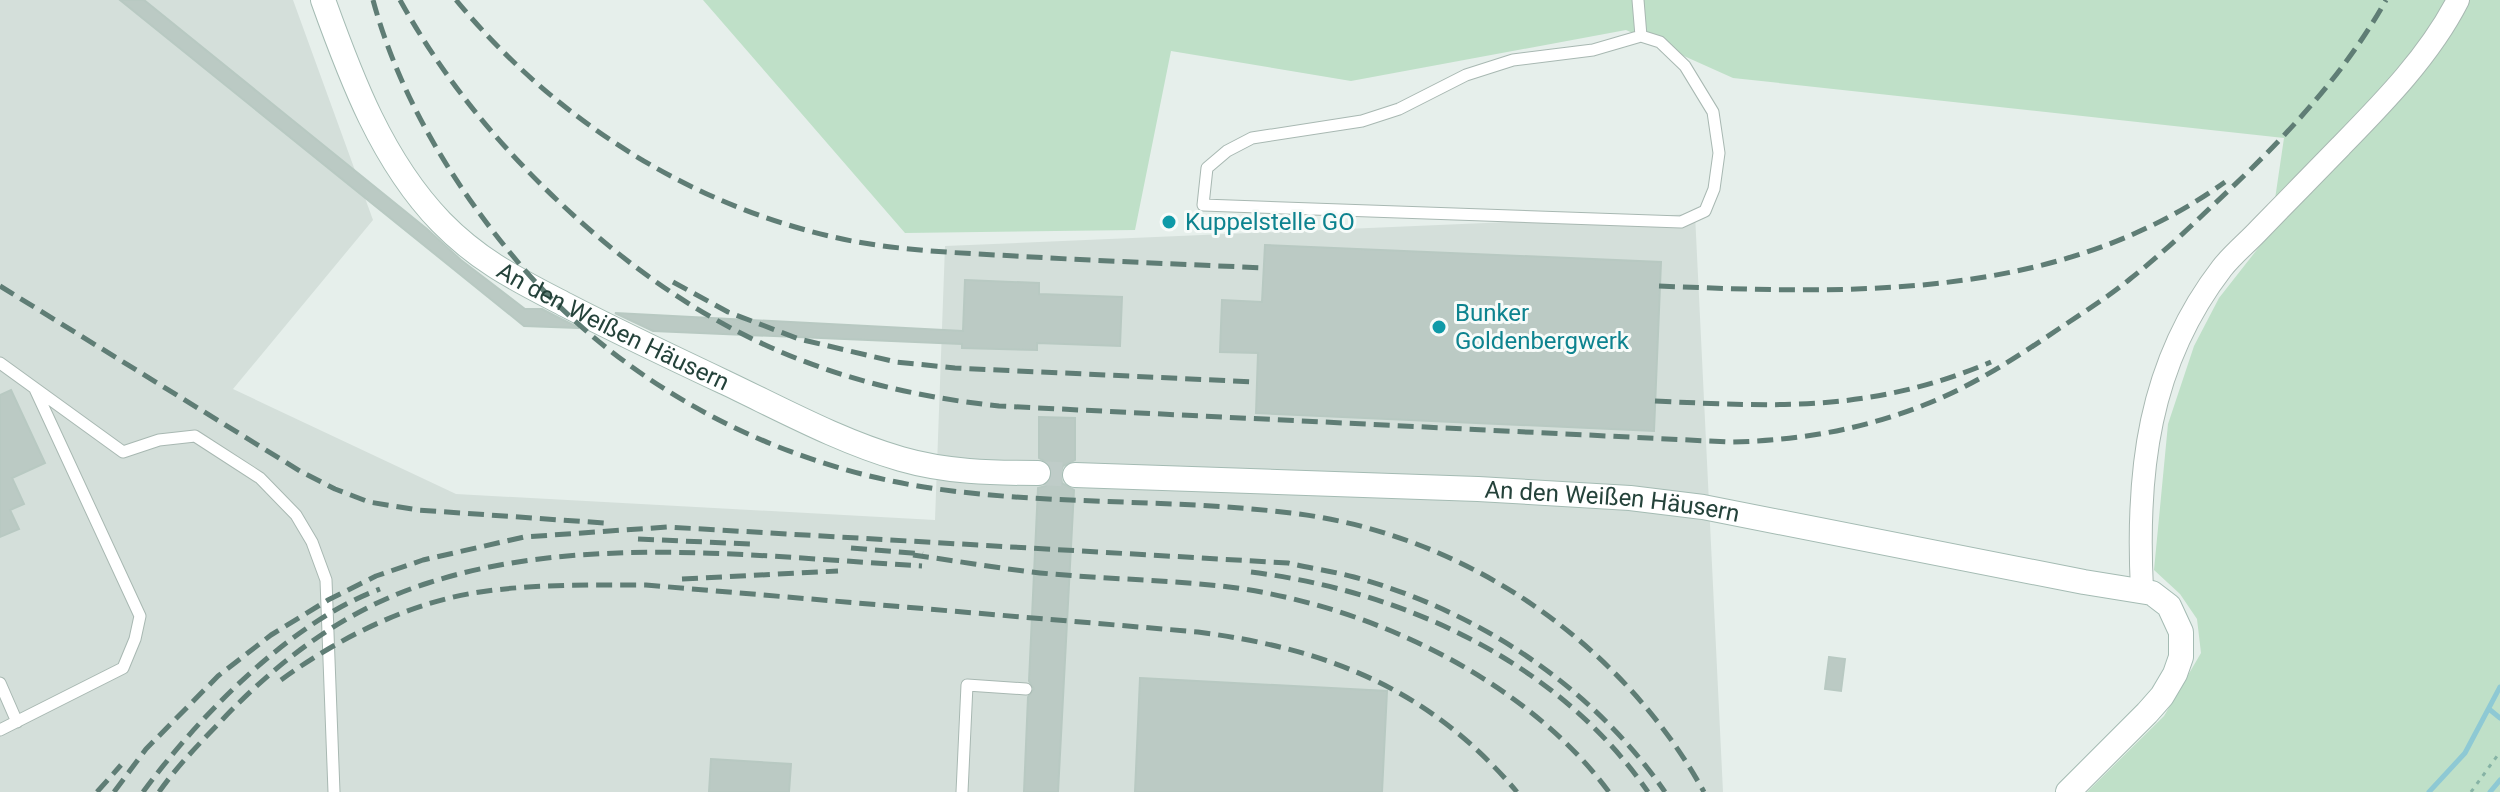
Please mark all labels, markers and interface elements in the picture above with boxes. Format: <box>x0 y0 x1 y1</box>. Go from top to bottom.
place label: Kuppelstelle GO <box>1185 208 1355 236</box>
marker: Kuppelstelle GO <box>1160 213 1178 231</box>
street label: An den Weißen Häusern <box>492 257 734 396</box>
place label: Bunker Goldenbergwerk <box>1455 299 1630 355</box>
marker: Bunker Goldenbergwerk <box>1430 318 1448 336</box>
street label: An den Weißen Häusern <box>1484 475 1742 528</box>

